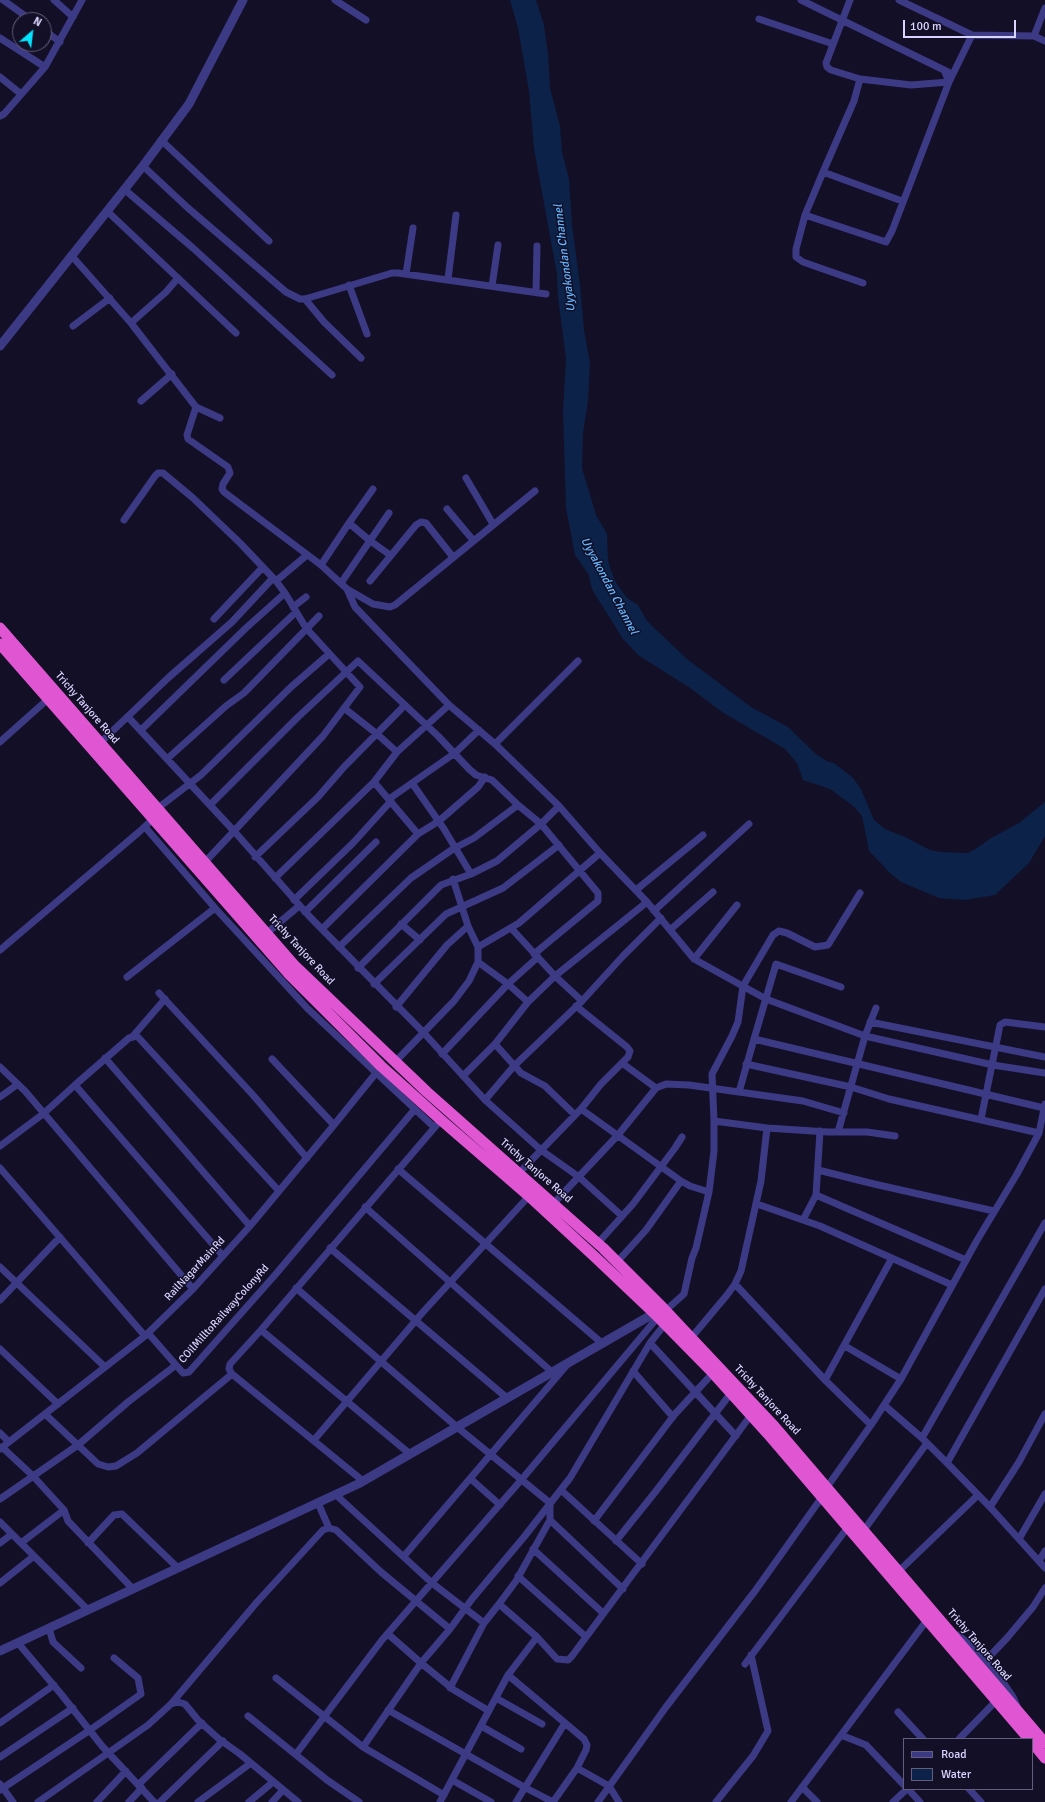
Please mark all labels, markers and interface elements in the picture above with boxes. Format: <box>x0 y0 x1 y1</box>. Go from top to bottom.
north arrow <box>12 12 52 52</box>
scale bar <box>905 12 1018 38</box>
text: N <box>31 14 44 29</box>
text: 100 m <box>910 19 942 34</box>
water label: Uyyakondan Channel <box>551 204 579 312</box>
water label: Uyyakondan Channel <box>577 535 641 637</box>
street label: Trichy Tanjore Road <box>52 669 122 747</box>
street label: Trichy Tanjore Road <box>265 912 337 988</box>
street label: Trichy Tanjore Road <box>497 1136 575 1206</box>
street label: RailNagarMainRd <box>162 1234 228 1304</box>
street label: COilMilltoRailwayColonyRd <box>176 1262 272 1366</box>
street label: Trichy Tanjore Road <box>731 1362 803 1438</box>
street label: Trichy Tanjore Road <box>944 1606 1014 1684</box>
legend <box>903 1738 1033 1790</box>
text: Road <box>941 1747 967 1762</box>
text: Water <box>941 1767 971 1782</box>

